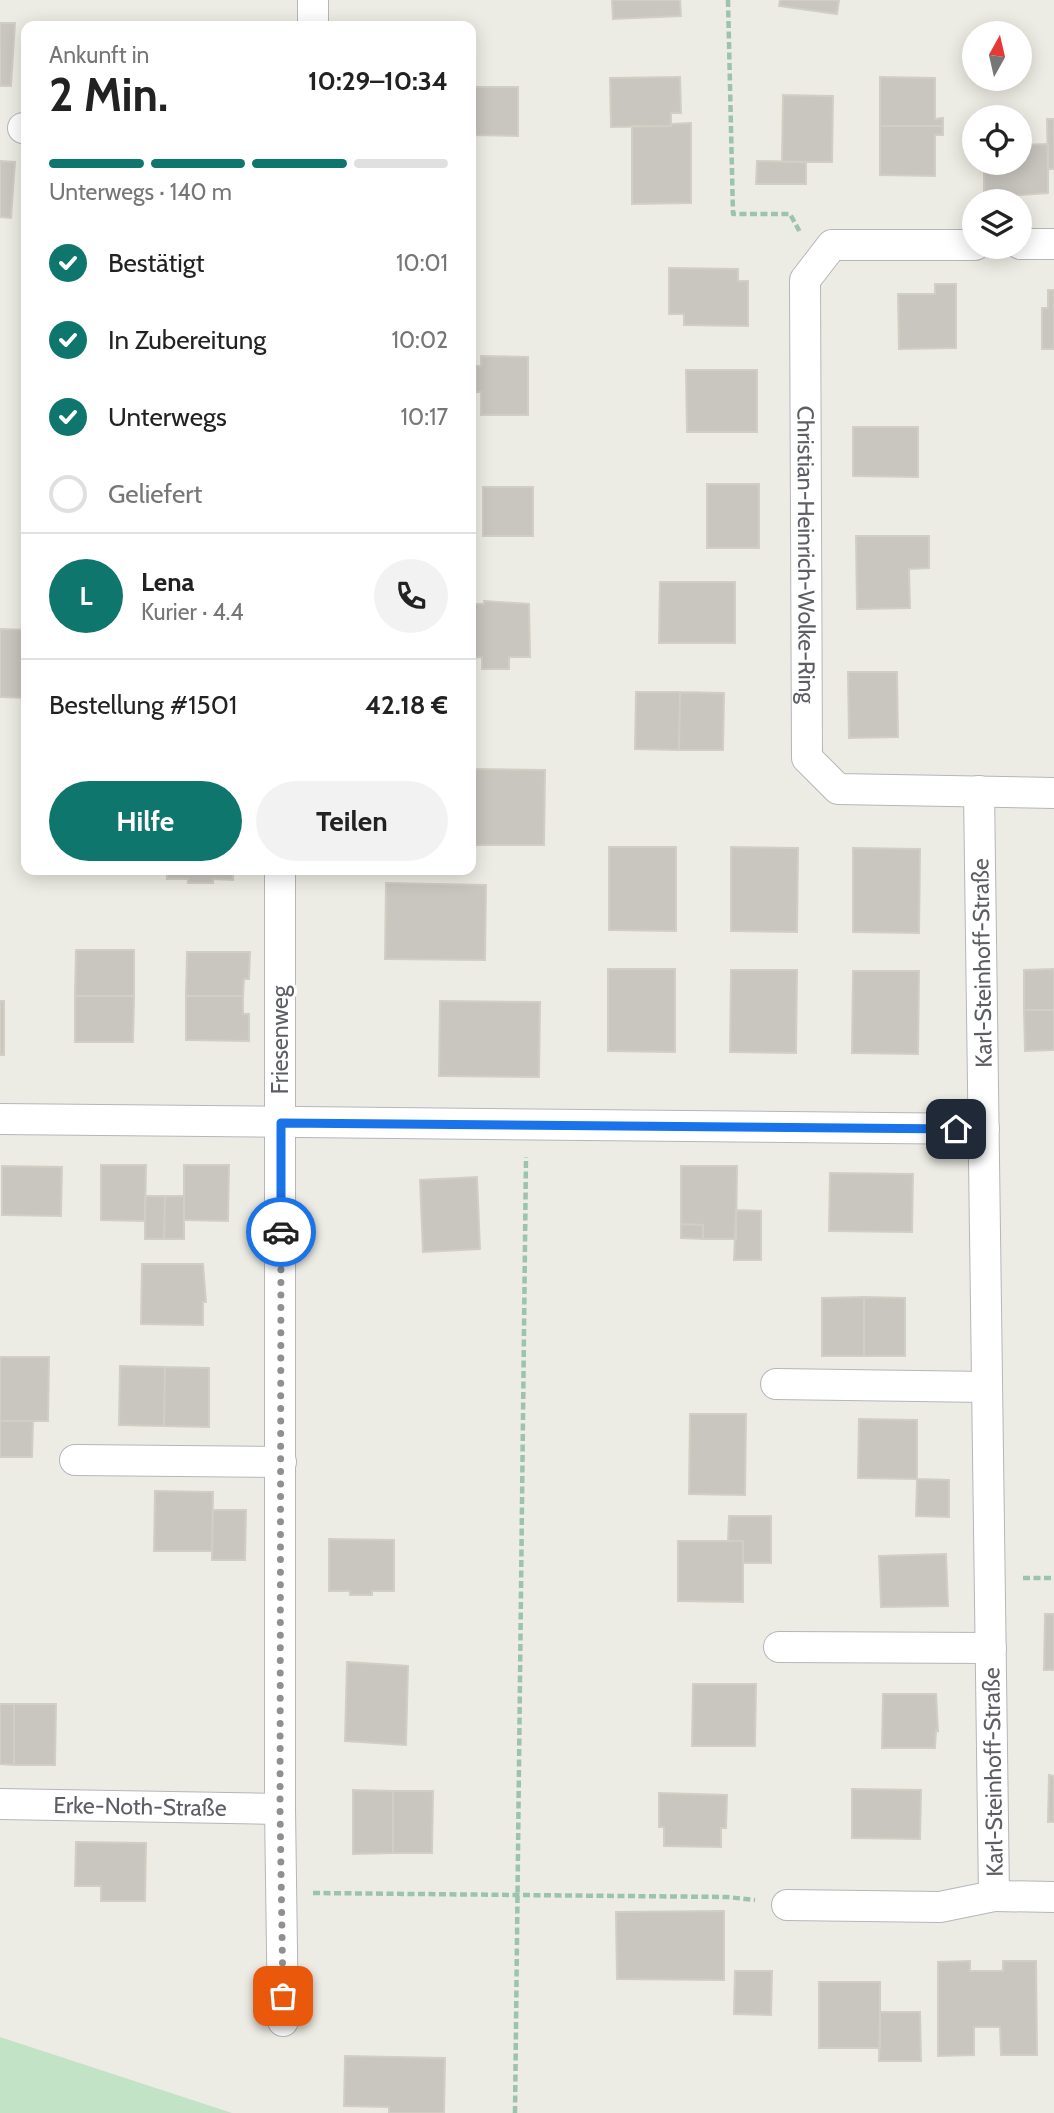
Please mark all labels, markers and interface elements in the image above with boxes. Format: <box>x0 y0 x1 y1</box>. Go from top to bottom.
north arrow <box>962 21 1032 91</box>
map controls <box>962 21 1032 259</box>
text: Ankunft in <box>49 41 149 69</box>
text: 10:29–10:34 <box>308 65 448 97</box>
text: 2 Min. <box>49 67 168 123</box>
button: locate <box>962 105 1032 175</box>
text: Unterwegs · 140 m <box>49 178 232 206</box>
button: layers <box>962 189 1032 259</box>
icon: check <box>49 244 87 282</box>
text: Bestätigt <box>108 247 205 279</box>
text: 10:01 <box>396 249 448 277</box>
icon: check <box>49 321 87 359</box>
text: In Zubereitung <box>108 324 266 356</box>
text: 10:02 <box>392 326 448 354</box>
icon: check <box>49 398 87 436</box>
text: Unterwegs <box>108 401 227 433</box>
text: 10:17 <box>401 403 448 431</box>
street label: Christian-Heinrich-Wolke-Ring <box>792 406 821 704</box>
text: Geliefert <box>108 478 202 510</box>
button: phone <box>374 559 448 633</box>
text: Lena <box>141 566 195 598</box>
text: L <box>79 580 93 612</box>
text: Kurier · 4.4 <box>141 598 244 626</box>
text: Bestellung #1501 <box>49 689 237 721</box>
text: 42.18 € <box>365 689 448 721</box>
button: Hilfe <box>49 781 242 861</box>
button: Teilen <box>256 781 448 861</box>
street label: Karl-Steinhoff-Straße <box>966 858 998 1068</box>
street label: Friesenweg <box>266 985 294 1094</box>
pin <box>926 1099 986 1159</box>
icon: home <box>937 1110 975 1148</box>
courier <box>246 1197 316 1267</box>
icon: car <box>262 1213 300 1251</box>
street label: Karl-Steinhoff-Straße <box>977 1667 1009 1877</box>
street label: Erke-Noth-Straße <box>53 1791 227 1822</box>
pin <box>253 1966 313 2026</box>
icon: bag <box>264 1977 302 2015</box>

